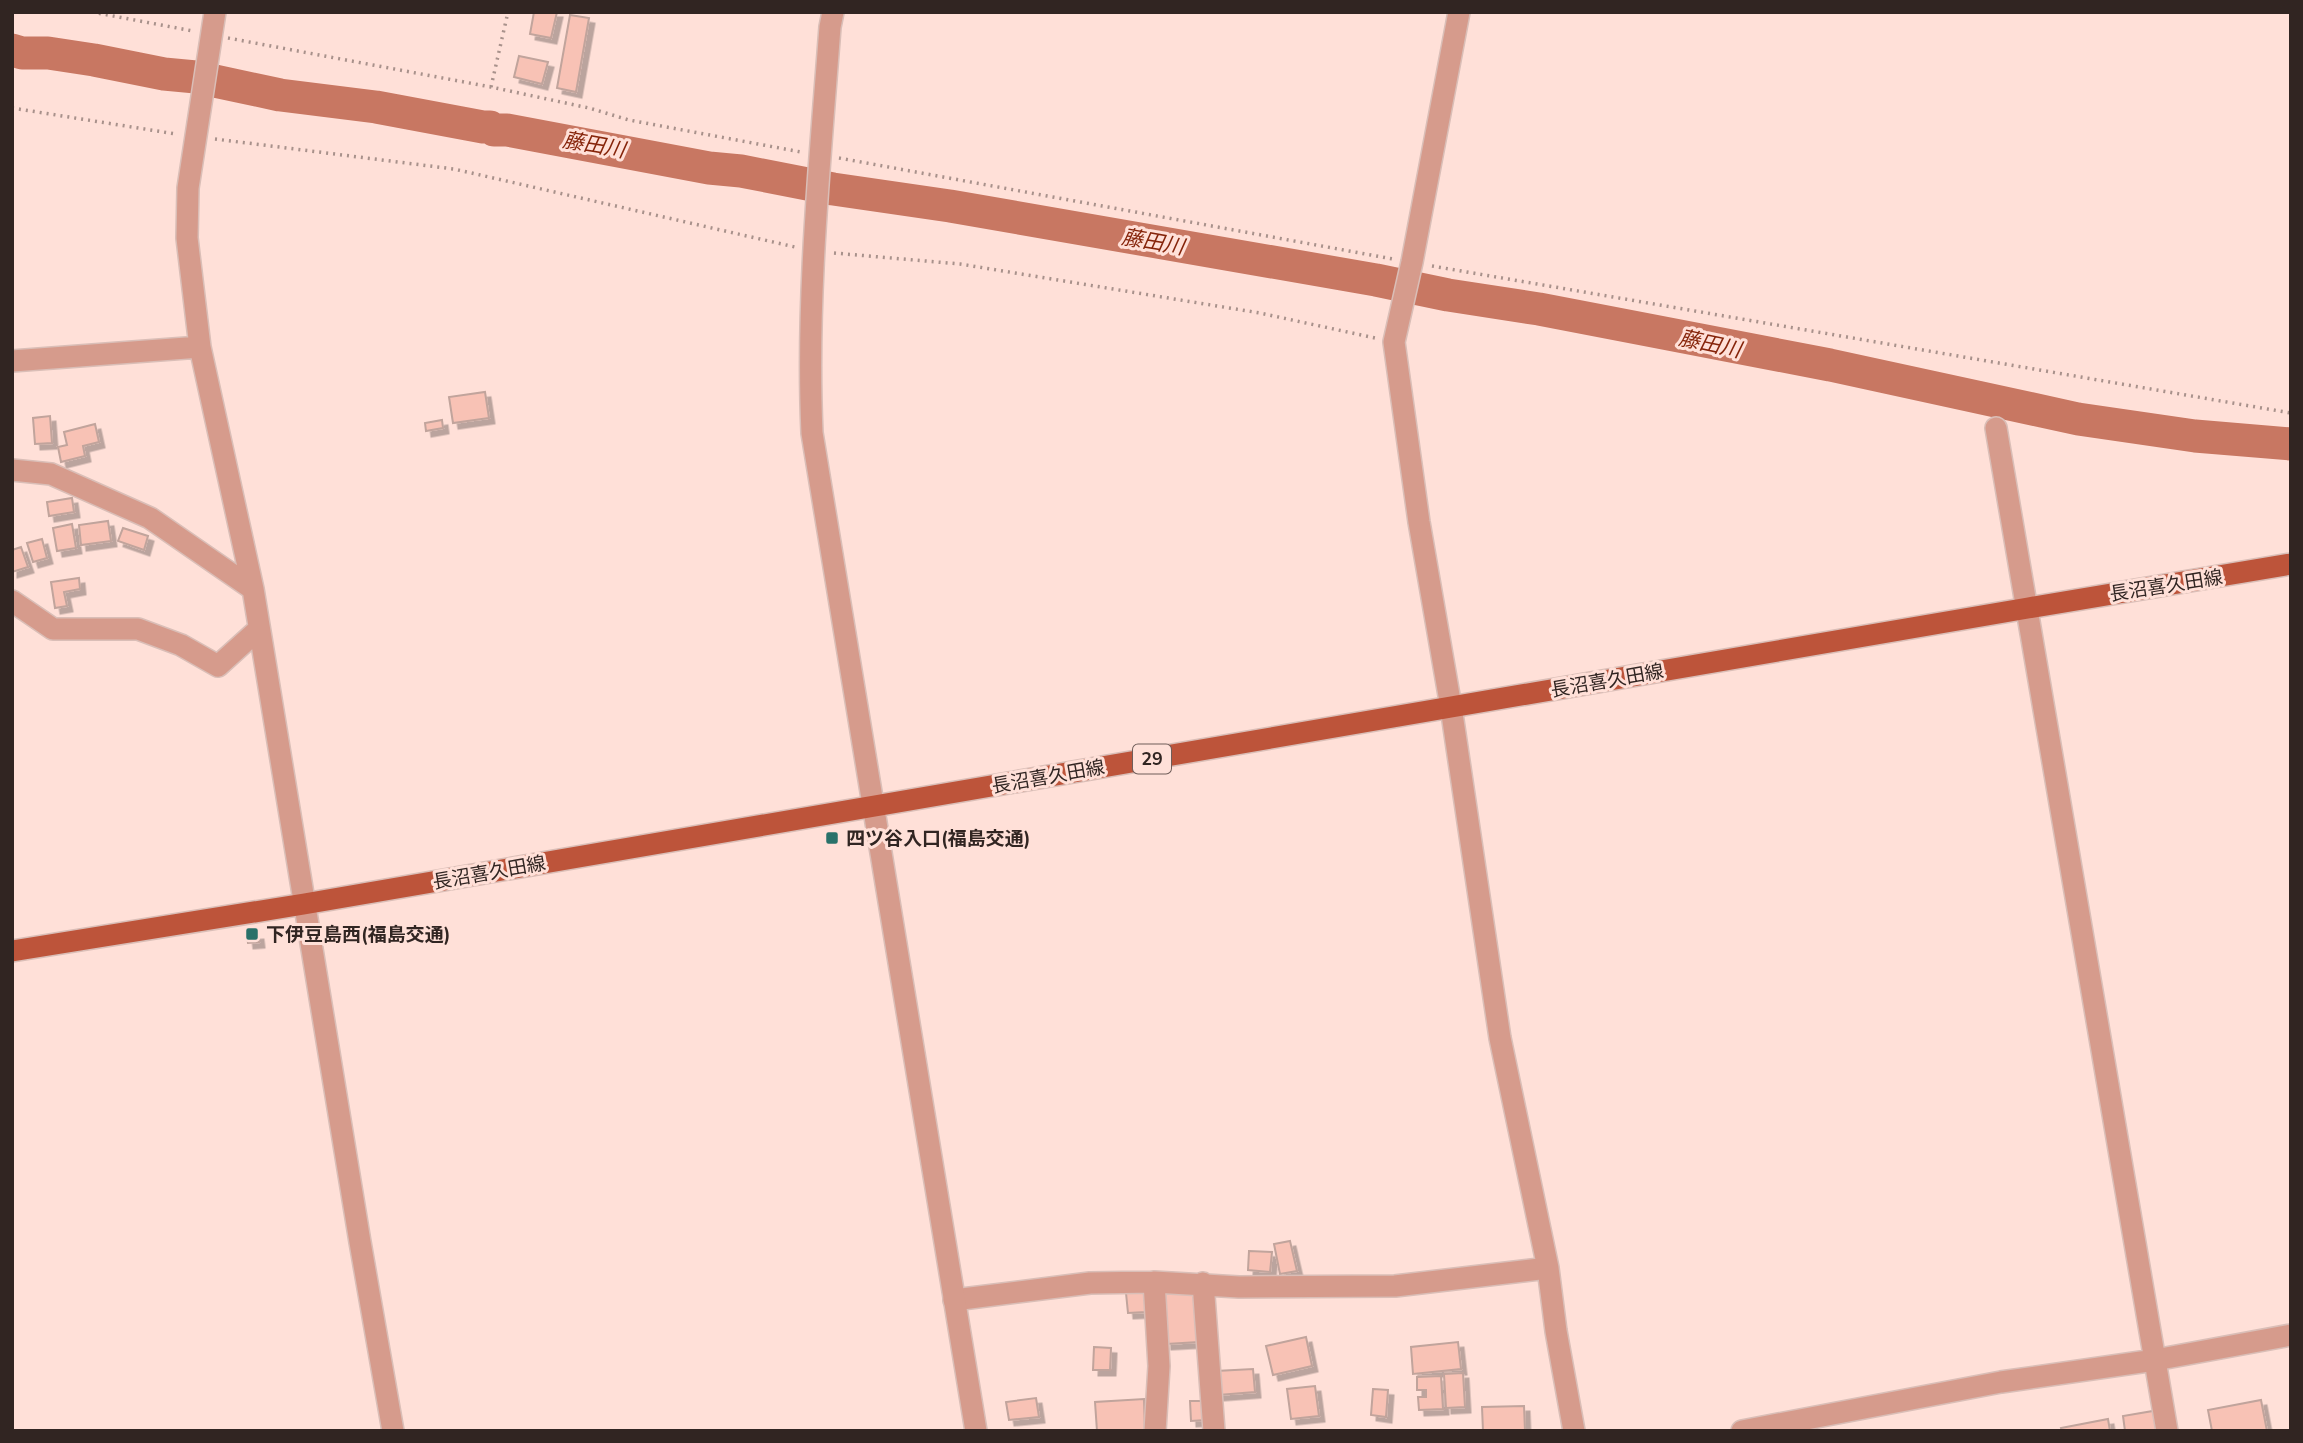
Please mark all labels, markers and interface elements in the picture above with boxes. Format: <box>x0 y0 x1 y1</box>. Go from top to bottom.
water label: 藤田川 <box>561 126 629 165</box>
water label: 藤田川 <box>1120 223 1188 262</box>
water label: 藤田川 <box>1676 324 1746 365</box>
street label: 長沼喜久田線 <box>2108 564 2224 608</box>
street label: 長沼喜久田線 <box>1549 658 1666 704</box>
road number: 29 <box>1133 744 1171 774</box>
street label: 長沼喜久田線 <box>990 754 1107 800</box>
place label: 四ツ谷入口(福島交通) <box>846 826 1031 852</box>
marker: 四ツ谷入口(福島交通) <box>824 830 840 846</box>
street label: 長沼喜久田線 <box>431 850 548 896</box>
place label: 下伊豆島西(福島交通) <box>266 922 451 948</box>
marker: 下伊豆島西(福島交通) <box>244 926 260 942</box>

